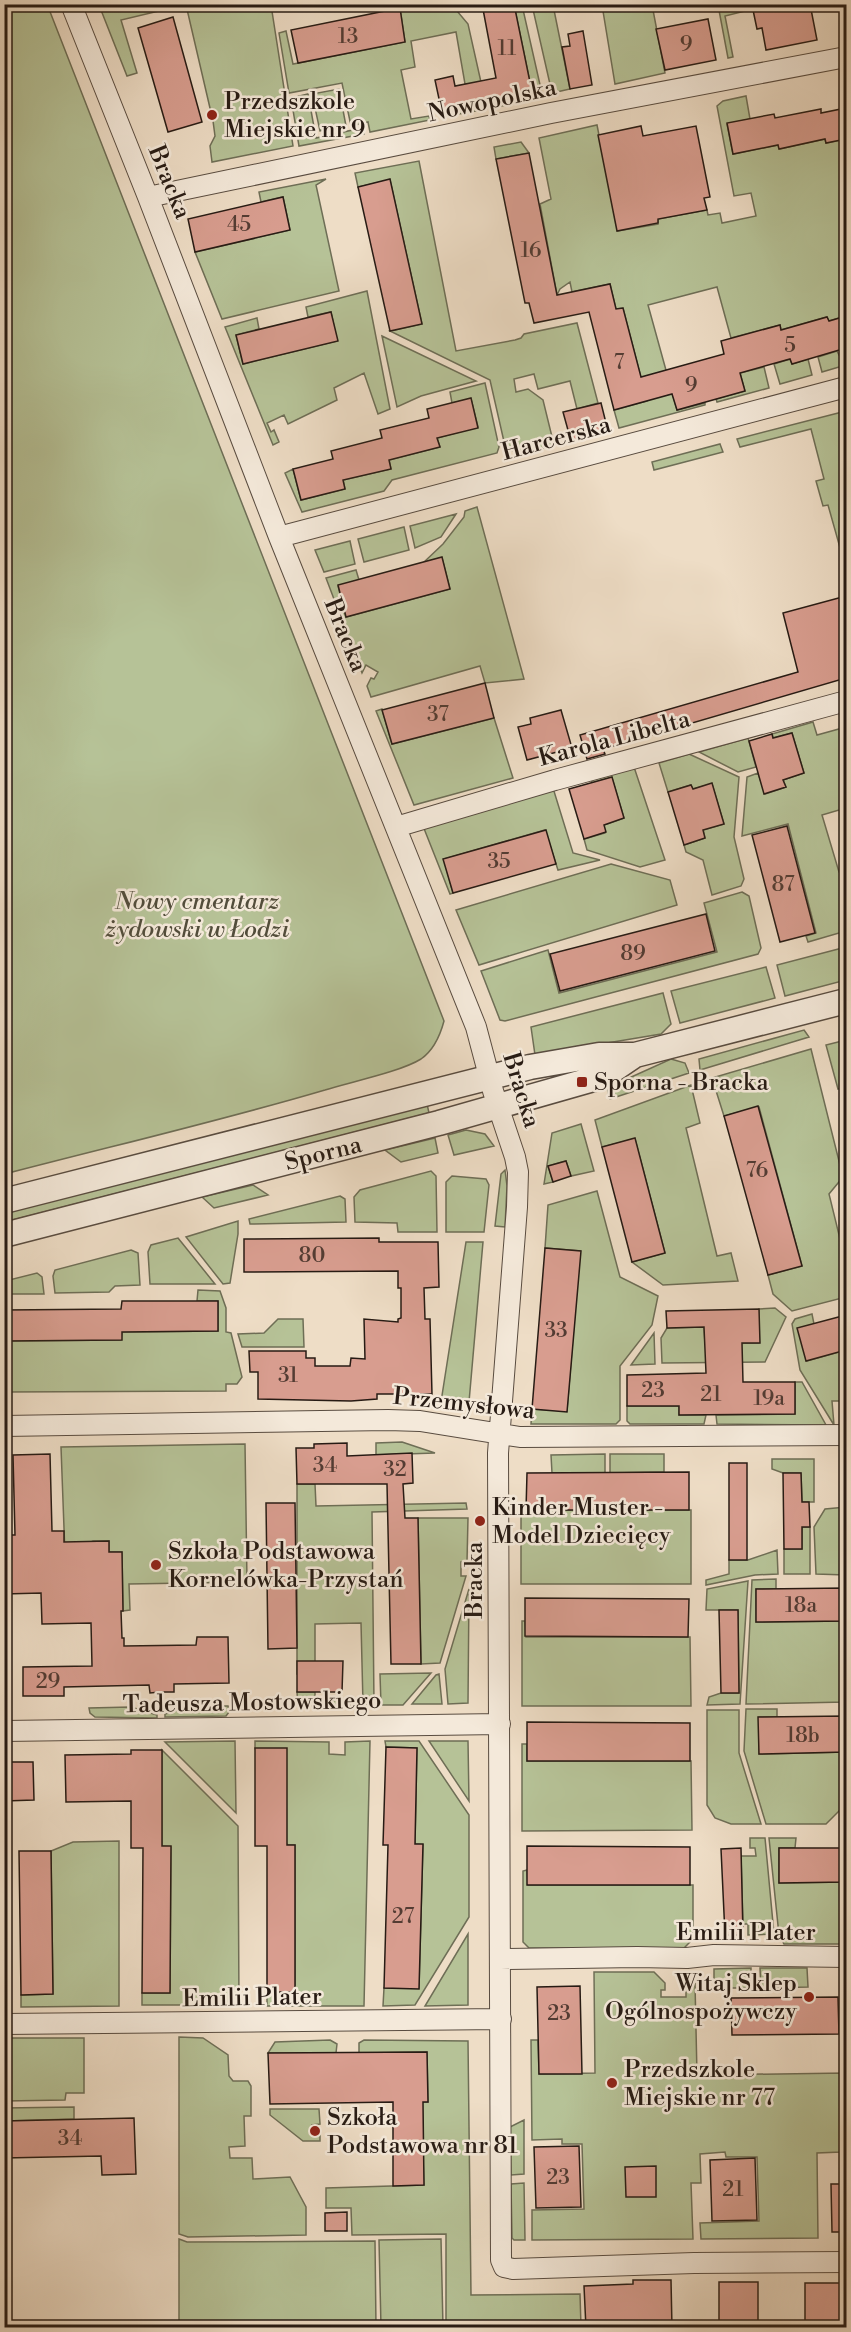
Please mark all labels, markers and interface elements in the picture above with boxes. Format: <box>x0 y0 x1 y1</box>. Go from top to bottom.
house number: 13 <box>338 24 358 50</box>
house number: 9 <box>680 32 692 58</box>
house number: 11 <box>498 36 516 62</box>
street label: Nowopolska <box>425 73 560 129</box>
place label: Przedszkole Miejskie nr 9 <box>224 87 365 145</box>
marker: Przedszkole Miejskie nr 9 <box>205 108 219 122</box>
street label: Bracka <box>140 140 198 224</box>
house number: 45 <box>227 212 251 238</box>
house number: 16 <box>520 238 542 264</box>
house number: 5 <box>784 333 796 359</box>
house number: 7 <box>614 350 625 376</box>
house number: 9 <box>685 373 697 399</box>
street label: Harcerska <box>498 410 615 468</box>
street label: Bracka <box>316 593 374 677</box>
house number: 37 <box>427 702 449 728</box>
street label: Karola Libelta <box>535 704 694 774</box>
house number: 35 <box>487 849 511 875</box>
house number: 87 <box>771 872 795 898</box>
park label: Nowy cmentarz żydowski w Łodzi <box>105 887 290 945</box>
house number: 89 <box>620 941 646 967</box>
street label: Bracka <box>495 1048 547 1132</box>
place label: Sporna - Bracka <box>594 1068 769 1098</box>
marker: Sporna - Bracka <box>575 1075 589 1089</box>
street label: Sporna <box>282 1130 366 1178</box>
house number: 76 <box>746 1158 769 1184</box>
house number: 80 <box>299 1243 325 1269</box>
house number: 33 <box>544 1318 568 1344</box>
house number: 31 <box>278 1363 298 1389</box>
house number: 23 <box>641 1378 665 1404</box>
street label: Przemysłowa <box>391 1382 537 1426</box>
house number: 21 <box>700 1382 722 1408</box>
house number: 19a <box>753 1386 785 1412</box>
house number: 34 <box>313 1453 337 1479</box>
house number: 32 <box>383 1457 407 1483</box>
place label: Kinder Muster - Model Dziecięcy <box>492 1493 671 1551</box>
marker: Kinder Muster - Model Dziecięcy <box>473 1514 487 1528</box>
place label: Szkoła Podstawowa Kornelówka-Przystań <box>168 1537 404 1595</box>
street label: Bracka <box>460 1541 490 1619</box>
marker: Szkoła Podstawowa Kornelówka-Przystań <box>149 1558 163 1572</box>
house number: 18a <box>785 1593 817 1619</box>
house number: 29 <box>36 1669 60 1695</box>
street label: Tadeusza Mostowskiego <box>122 1686 382 1720</box>
house number: 18b <box>786 1723 820 1749</box>
house number: 27 <box>392 1904 415 1930</box>
street label: Emilii Plater <box>676 1918 816 1948</box>
place label: Witaj Sklep Ogólnospożywczy <box>605 1969 797 2027</box>
street label: Emilii Plater <box>182 1982 322 2014</box>
marker: Witaj Sklep Ogólnospożywczy <box>802 1990 816 2004</box>
house number: 23 <box>547 2001 571 2027</box>
place label: Przedszkole Miejskie nr 77 <box>624 2055 775 2113</box>
marker: Przedszkole Miejskie nr 77 <box>605 2076 619 2090</box>
place label: Szkoła Podstawowa nr 81 <box>327 2103 519 2161</box>
marker: Szkoła Podstawowa nr 81 <box>308 2124 322 2138</box>
house number: 34 <box>58 2126 82 2152</box>
house number: 23 <box>546 2165 570 2191</box>
house number: 21 <box>722 2177 744 2203</box>

